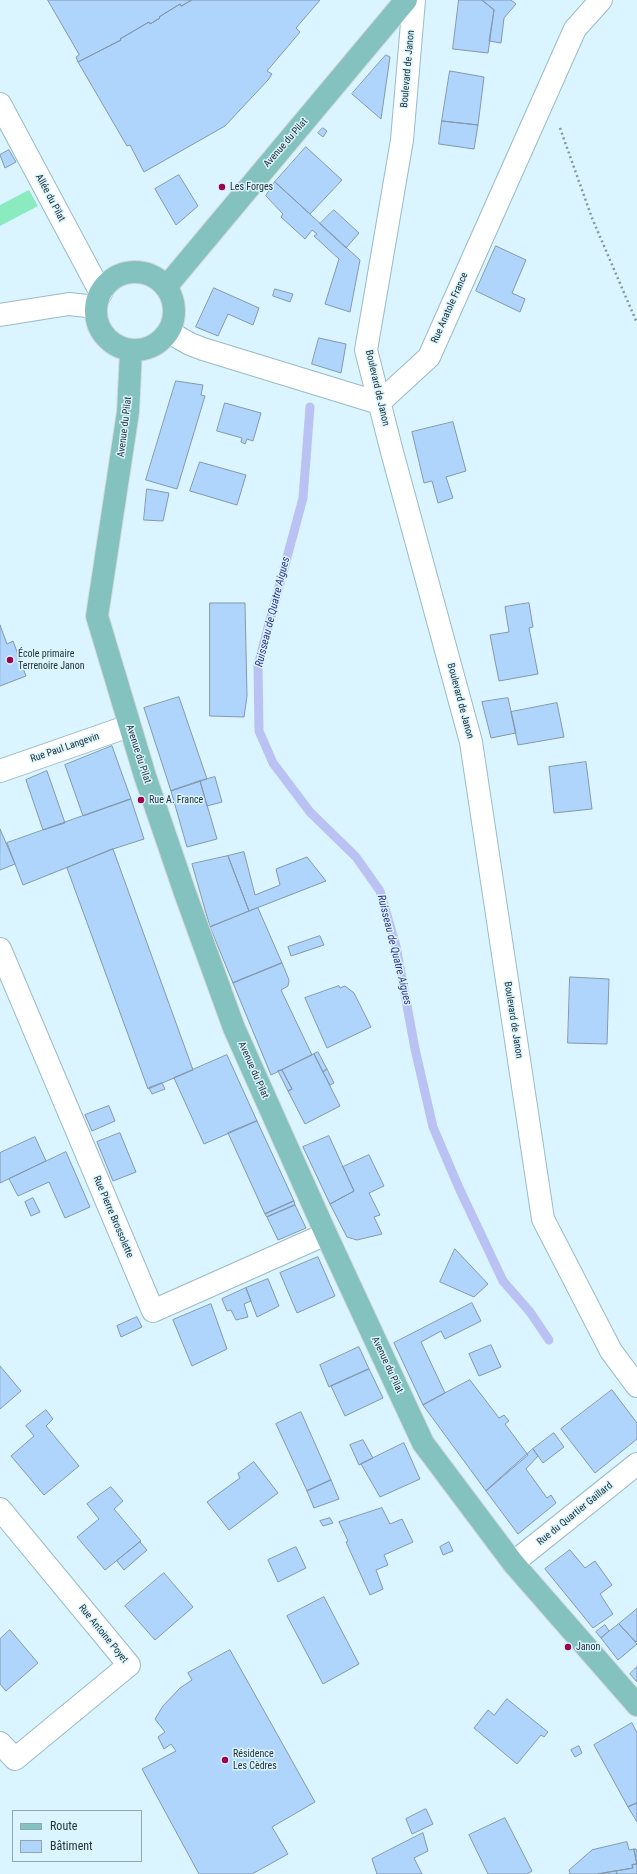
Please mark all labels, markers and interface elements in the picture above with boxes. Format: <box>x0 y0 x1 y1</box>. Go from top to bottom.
street label: Boulevard de Janon <box>399 30 417 108</box>
street label: Avenue du Pilat <box>261 116 311 170</box>
street label: Allée du Pilat <box>32 172 68 224</box>
place label: Les Forges <box>230 181 273 193</box>
marker: Les Forges <box>217 182 227 192</box>
street label: Rue Anatole France <box>429 271 471 345</box>
street label: Boulevard de Janon <box>362 349 392 427</box>
street label: Avenue du Pilat <box>115 396 135 458</box>
water label: Ruisseau de Quatre Aigues <box>253 556 293 668</box>
place label: École primaire Terrenoire Janon <box>18 648 85 672</box>
marker: École primaire Terrenoire Janon <box>5 655 15 665</box>
street label: Boulevard de Janon <box>444 662 476 740</box>
street label: Avenue du Pilat <box>123 723 153 785</box>
street label: Rue Paul Langevin <box>29 731 101 765</box>
place label: Rue A. France <box>149 794 203 806</box>
marker: Rue A. France <box>136 795 146 805</box>
water label: Ruisseau de Quatre Aigues <box>374 894 414 1006</box>
street label: Boulevard de Janon <box>501 981 525 1059</box>
street label: Avenue du Pilat <box>235 1040 271 1100</box>
street label: Rue Pierre Brossolette <box>90 1174 136 1260</box>
street label: Avenue du Pilat <box>369 1335 405 1395</box>
street label: Rue du Quartier Gaillard <box>535 1480 615 1548</box>
street label: Rue Antoine Poyet <box>76 1602 130 1666</box>
place label: Janon <box>576 1641 600 1653</box>
marker: Janon <box>563 1642 573 1652</box>
place label: Résidence Les Cèdres <box>233 1748 277 1772</box>
marker: Résidence Les Cèdres <box>220 1755 230 1765</box>
legend <box>12 1810 142 1862</box>
text: Route <box>50 1819 77 1833</box>
text: Bâtiment <box>50 1839 93 1853</box>

